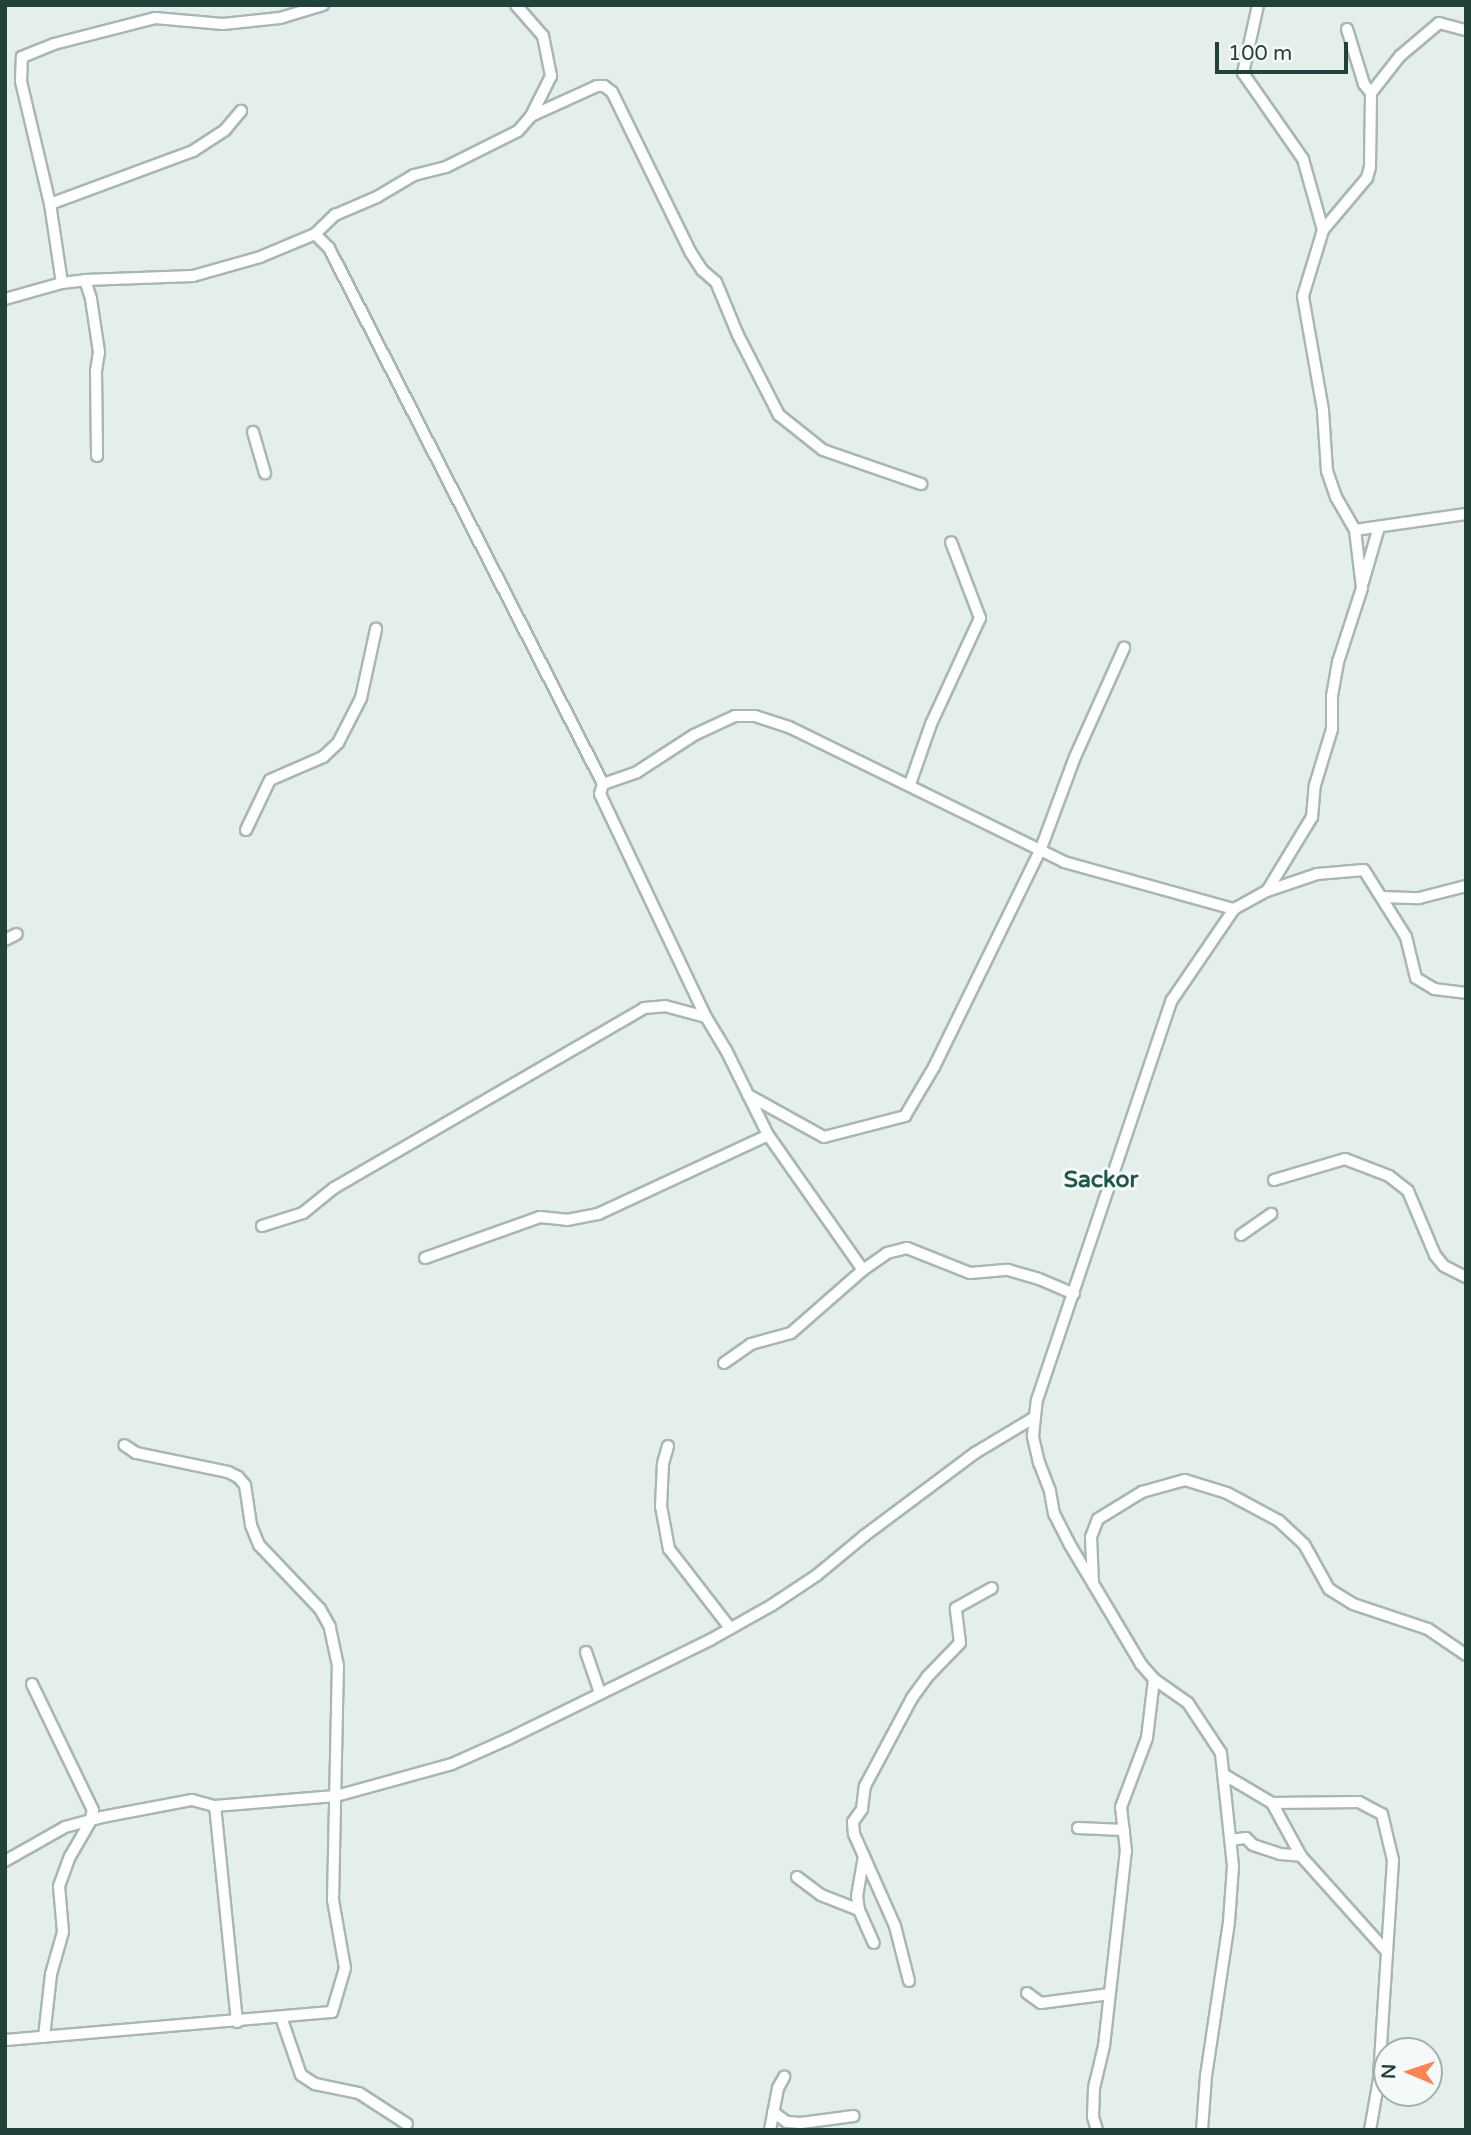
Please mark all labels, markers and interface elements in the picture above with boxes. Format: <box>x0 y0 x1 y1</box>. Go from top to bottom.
scale bar <box>1219 28 1352 72</box>
text: 100 m <box>1228 41 1292 66</box>
district label: Sackor <box>1064 1166 1138 1194</box>
north arrow <box>1373 2037 1443 2107</box>
text: N <box>1378 2063 1400 2079</box>

